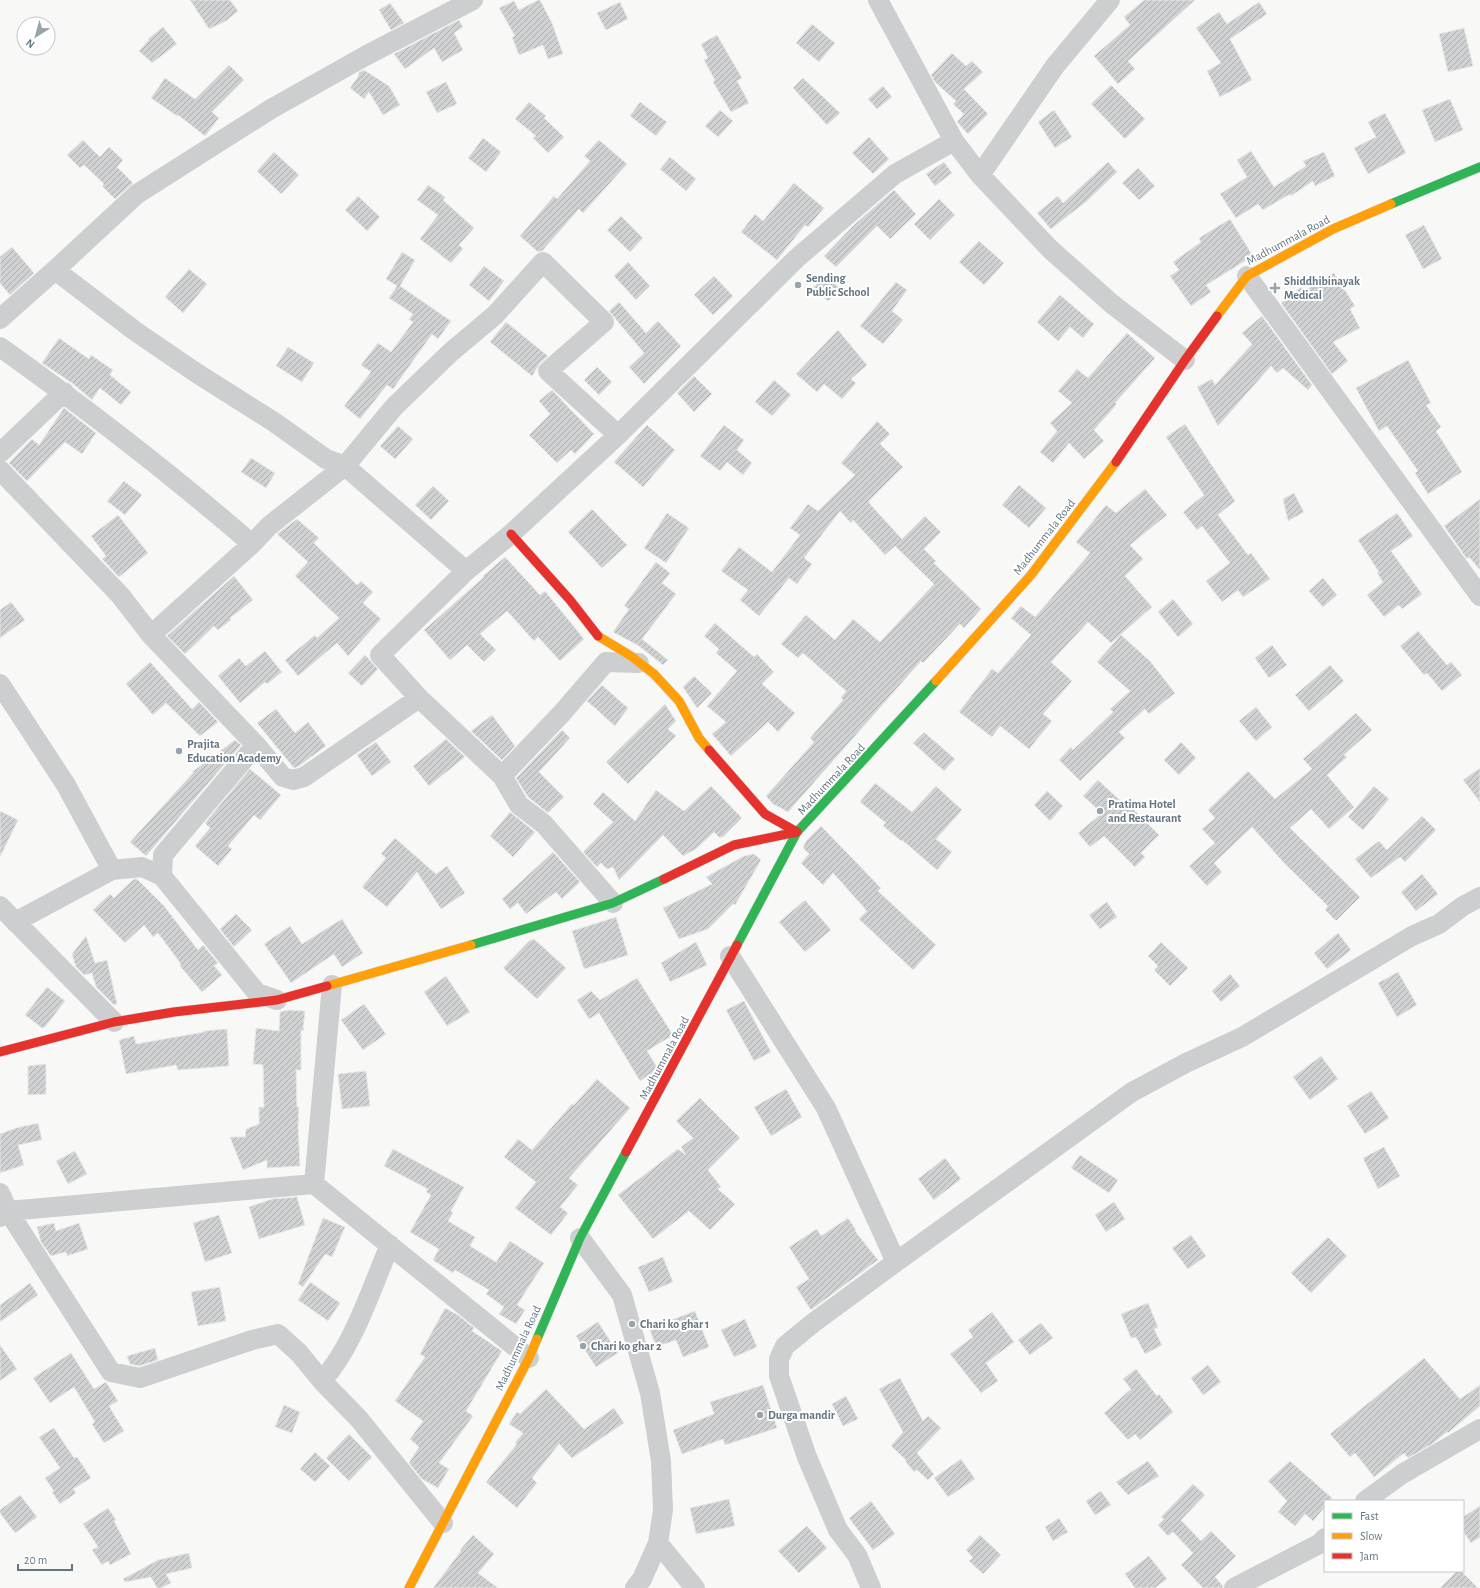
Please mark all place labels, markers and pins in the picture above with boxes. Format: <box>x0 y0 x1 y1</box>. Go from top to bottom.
place label: Sending Public School <box>806 272 870 298</box>
place label: Shiddhibinayak Medical <box>1284 275 1360 301</box>
marker: Sending Public School <box>793 280 803 290</box>
marker: Shiddhibinayak Medical <box>1269 282 1281 294</box>
place label: Prajita Education Academy <box>187 738 282 765</box>
marker: Prajita Education Academy <box>174 746 184 756</box>
place label: Pratima Hotel and Restaurant <box>1108 798 1181 824</box>
marker: Pratima Hotel and Restaurant <box>1095 806 1105 816</box>
place label: Chari ko ghar 1 <box>640 1318 709 1330</box>
marker: Chari ko ghar 1 <box>627 1319 637 1329</box>
place label: Chari ko ghar 2 <box>591 1340 662 1352</box>
marker: Chari ko ghar 2 <box>578 1341 588 1351</box>
place label: Durga mandir <box>768 1409 836 1421</box>
marker: Durga mandir <box>755 1410 765 1420</box>

